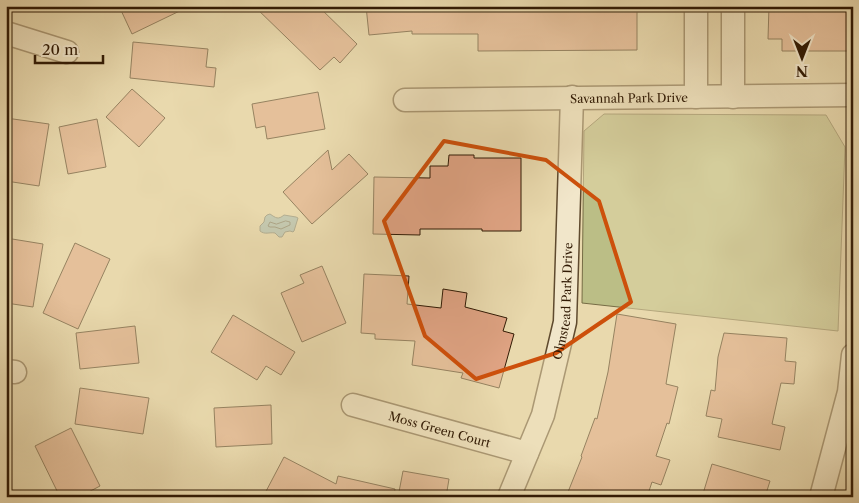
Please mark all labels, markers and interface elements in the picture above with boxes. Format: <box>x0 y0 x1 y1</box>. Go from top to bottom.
scale bar <box>35 32 102 64</box>
north arrow <box>776 32 826 82</box>
text: 20 m <box>42 40 78 59</box>
text: N <box>796 62 808 80</box>
street label: Savannah Park Drive <box>570 89 688 106</box>
street label: Olmstead Park Drive <box>549 242 575 361</box>
street label: Moss Green Court <box>387 408 493 450</box>

